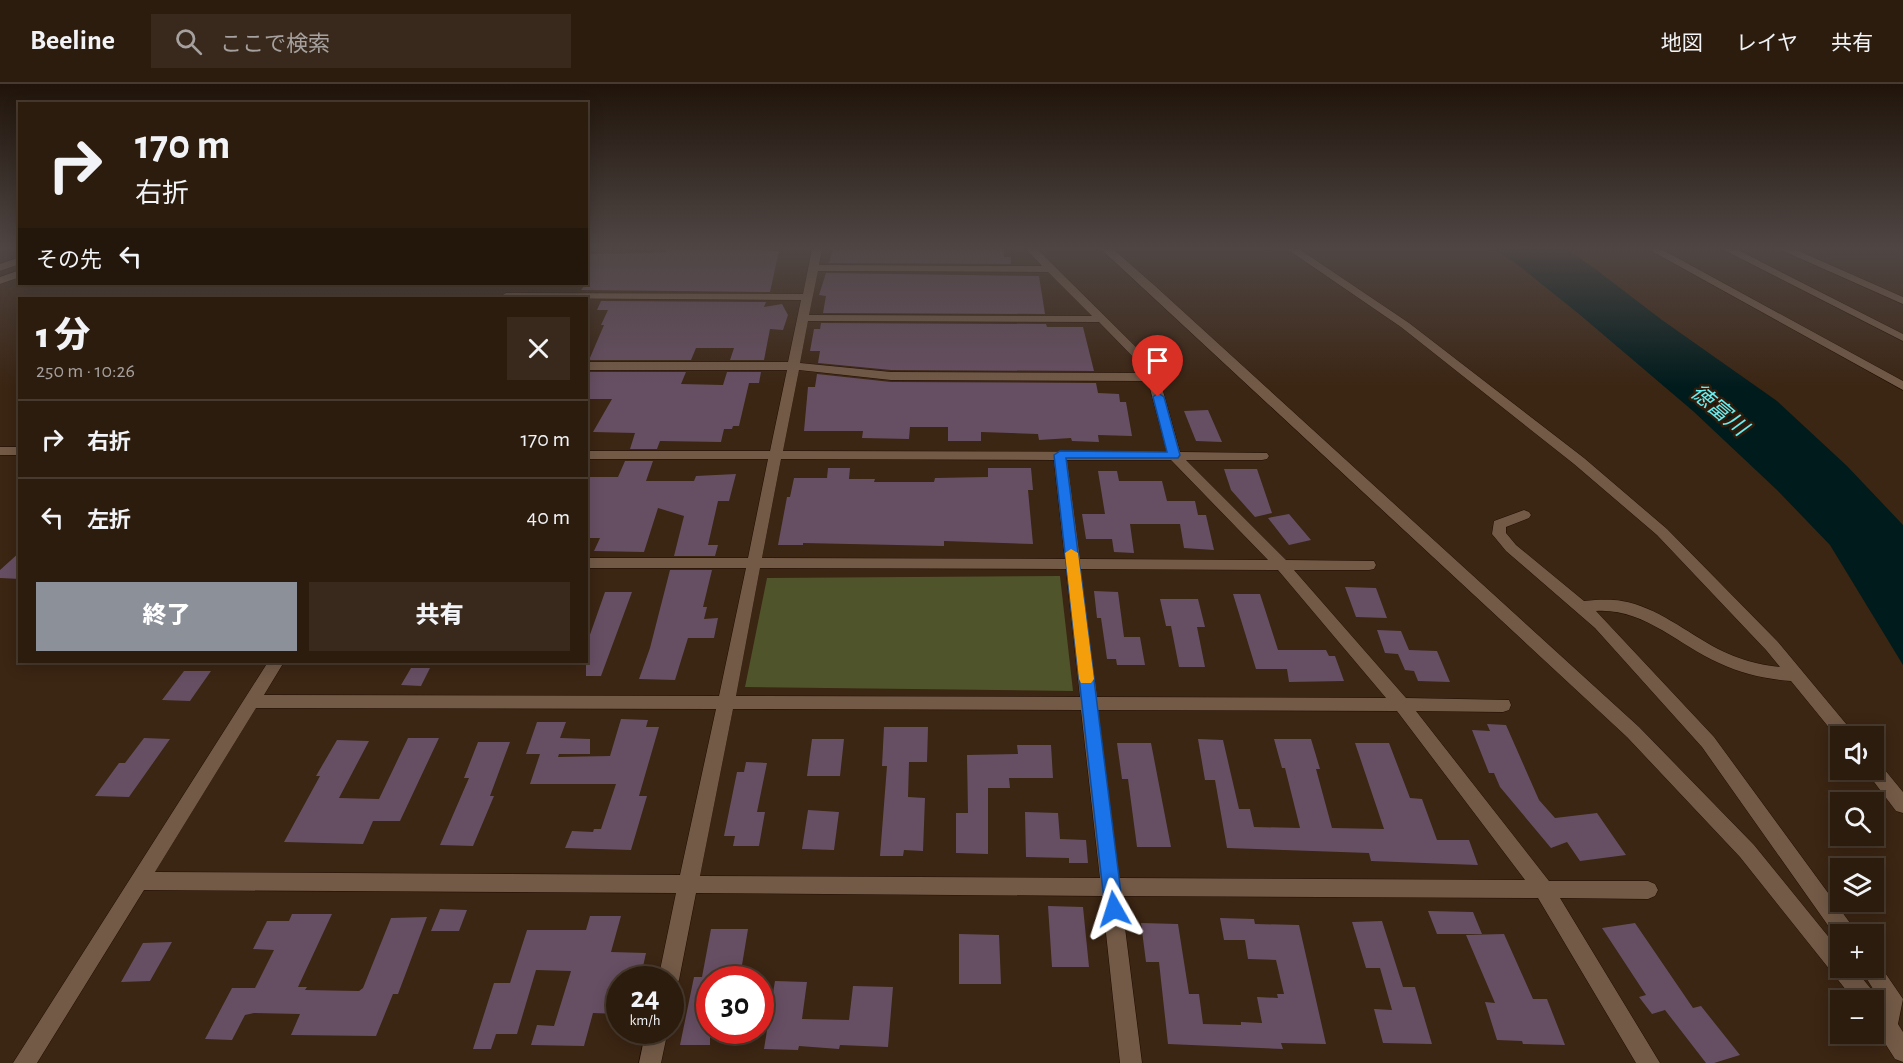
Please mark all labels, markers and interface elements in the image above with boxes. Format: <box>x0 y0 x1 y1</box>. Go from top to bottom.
search box <box>151 14 571 68</box>
icon: search <box>172 25 205 58</box>
text: Beeline <box>30 27 115 55</box>
text: ここで検索 <box>220 33 330 55</box>
text: 地図 <box>1661 33 1703 54</box>
text: レイヤ <box>1736 33 1798 54</box>
text: 共有 <box>1831 33 1873 54</box>
text: 170 m <box>135 124 230 166</box>
icon: right <box>36 126 114 204</box>
text: 右折 <box>135 180 189 207</box>
icon: left <box>114 240 147 273</box>
text: その先 <box>36 249 102 271</box>
button: close <box>507 317 570 380</box>
text: 1 分 <box>36 318 90 354</box>
pin <box>1132 335 1183 397</box>
icon: arrive <box>1141 344 1174 377</box>
text: 250 m · 10:26 <box>36 361 135 381</box>
water label: 徳富川 <box>1687 380 1754 441</box>
icon: right <box>36 423 69 456</box>
text: 170 m <box>520 428 570 450</box>
text: 右折 <box>87 431 131 453</box>
icon: left <box>36 501 69 534</box>
text: 40 m <box>527 506 570 528</box>
text: 左折 <box>87 509 131 531</box>
button: 終了 <box>36 582 297 651</box>
button: 共有 <box>309 582 570 651</box>
map controls <box>1830 726 1884 1044</box>
button: sound <box>1830 726 1884 780</box>
button: search <box>1830 792 1884 846</box>
button: layers <box>1830 858 1884 912</box>
position arrow <box>1082 877 1146 941</box>
button: + <box>1830 924 1884 978</box>
speed limit sign: 30 <box>696 966 774 1044</box>
text: 24 <box>630 983 660 1013</box>
button: − <box>1830 990 1884 1044</box>
text: km/h <box>630 1013 660 1028</box>

